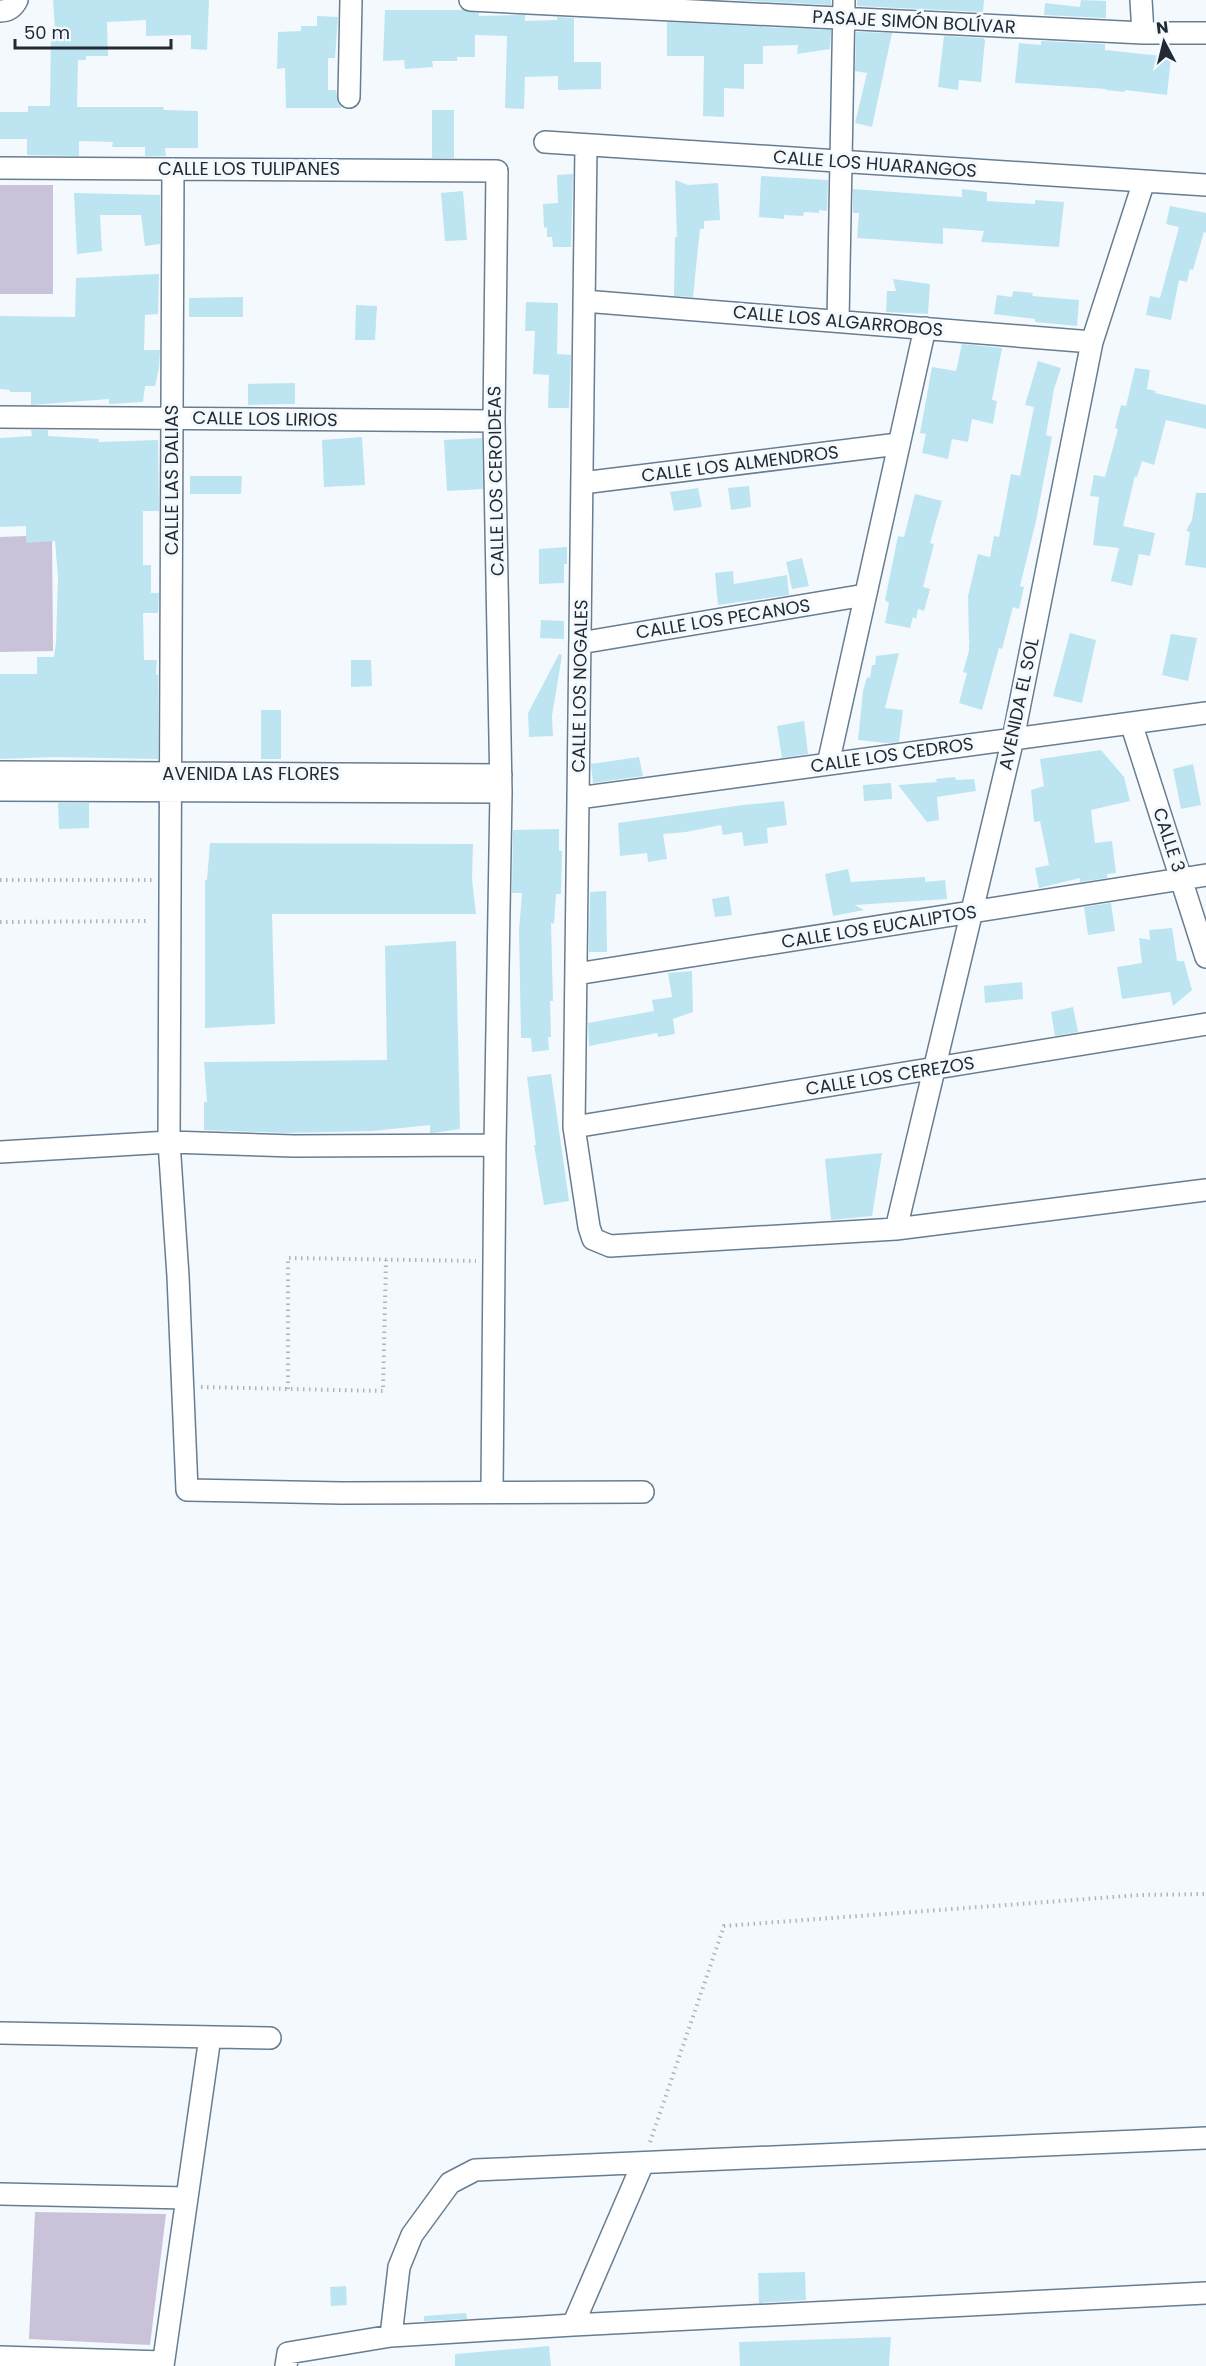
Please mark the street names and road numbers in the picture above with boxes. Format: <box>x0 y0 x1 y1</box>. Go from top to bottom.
street label: PASAJE SIMÓN BOLÍVAR <box>812 4 1016 39</box>
street label: CALLE LOS HUARANGOS <box>772 144 978 183</box>
street label: CALLE LOS TULIPANES <box>158 156 340 181</box>
street label: CALLE LOS ALGARROBOS <box>732 299 944 342</box>
street label: CALLE LOS CEROIDEAS <box>481 386 510 576</box>
street label: CALLE LAS DALIAS <box>159 405 184 555</box>
street label: CALLE LOS LIRIOS <box>192 405 338 432</box>
street label: CALLE LOS ALMENDROS <box>640 439 840 488</box>
street label: CALLE LOS PECANOS <box>634 592 812 645</box>
street label: CALLE LOS NOGALES <box>565 599 594 773</box>
street label: AVENIDA EL SOL <box>992 635 1045 772</box>
street label: CALLE LOS CEDROS <box>809 731 975 778</box>
street label: AVENIDA LAS FLORES <box>162 761 340 786</box>
street label: CALLE 3 <box>1147 804 1192 875</box>
street label: CALLE LOS EUCALIPTOS <box>779 899 978 954</box>
street label: CALLE LOS CEREZOS <box>804 1050 976 1101</box>

